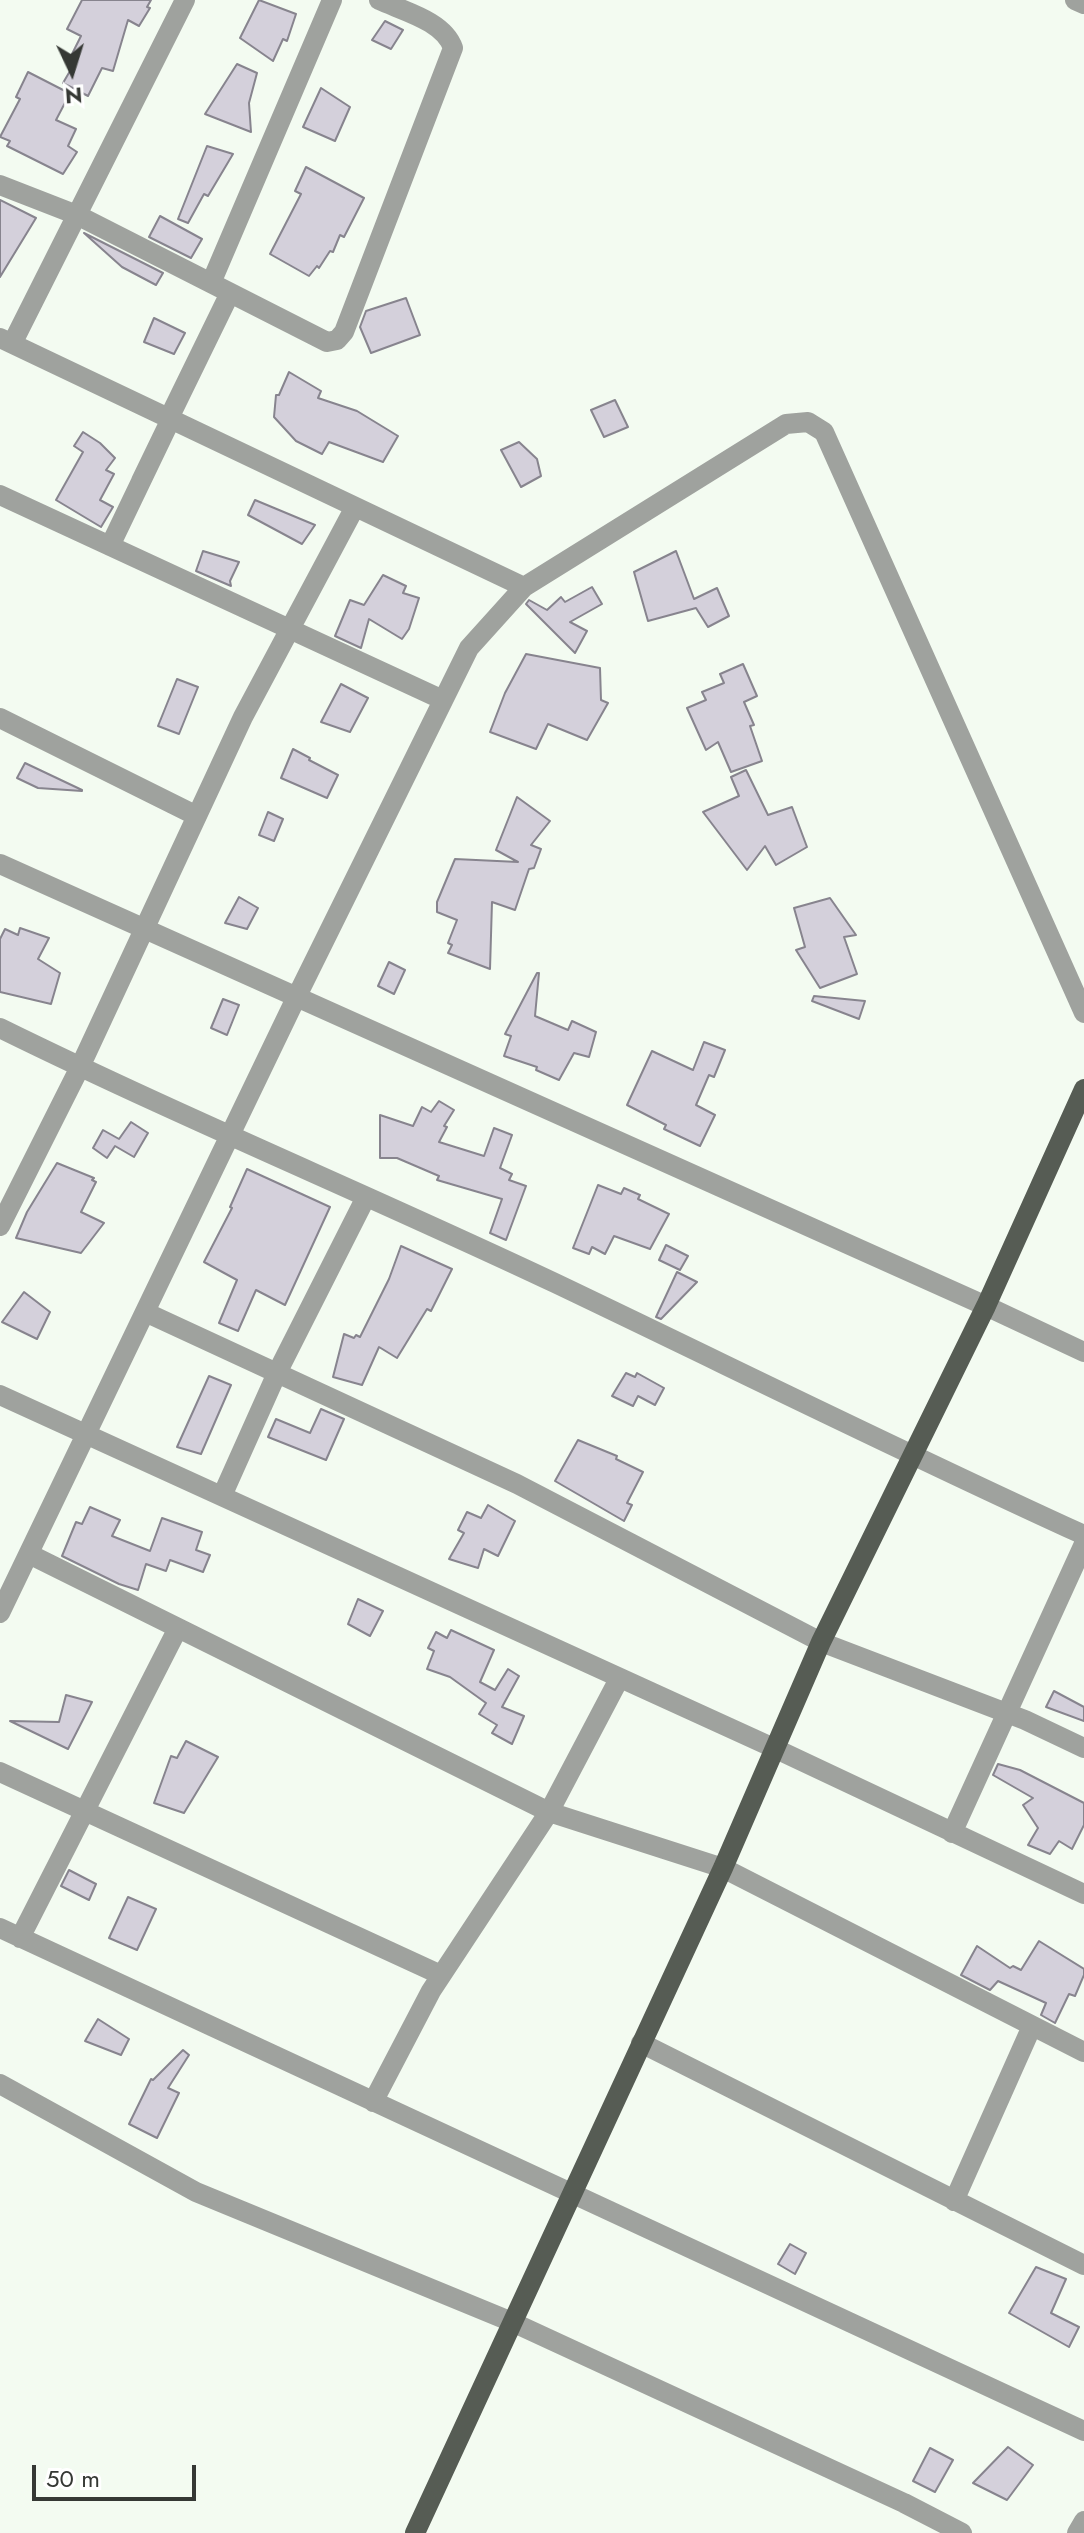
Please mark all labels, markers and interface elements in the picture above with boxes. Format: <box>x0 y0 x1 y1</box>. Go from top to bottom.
north arrow <box>32 32 112 112</box>
text: N <box>64 79 84 113</box>
scale bar <box>36 2449 200 2499</box>
text: 50 m <box>46 2461 100 2496</box>

